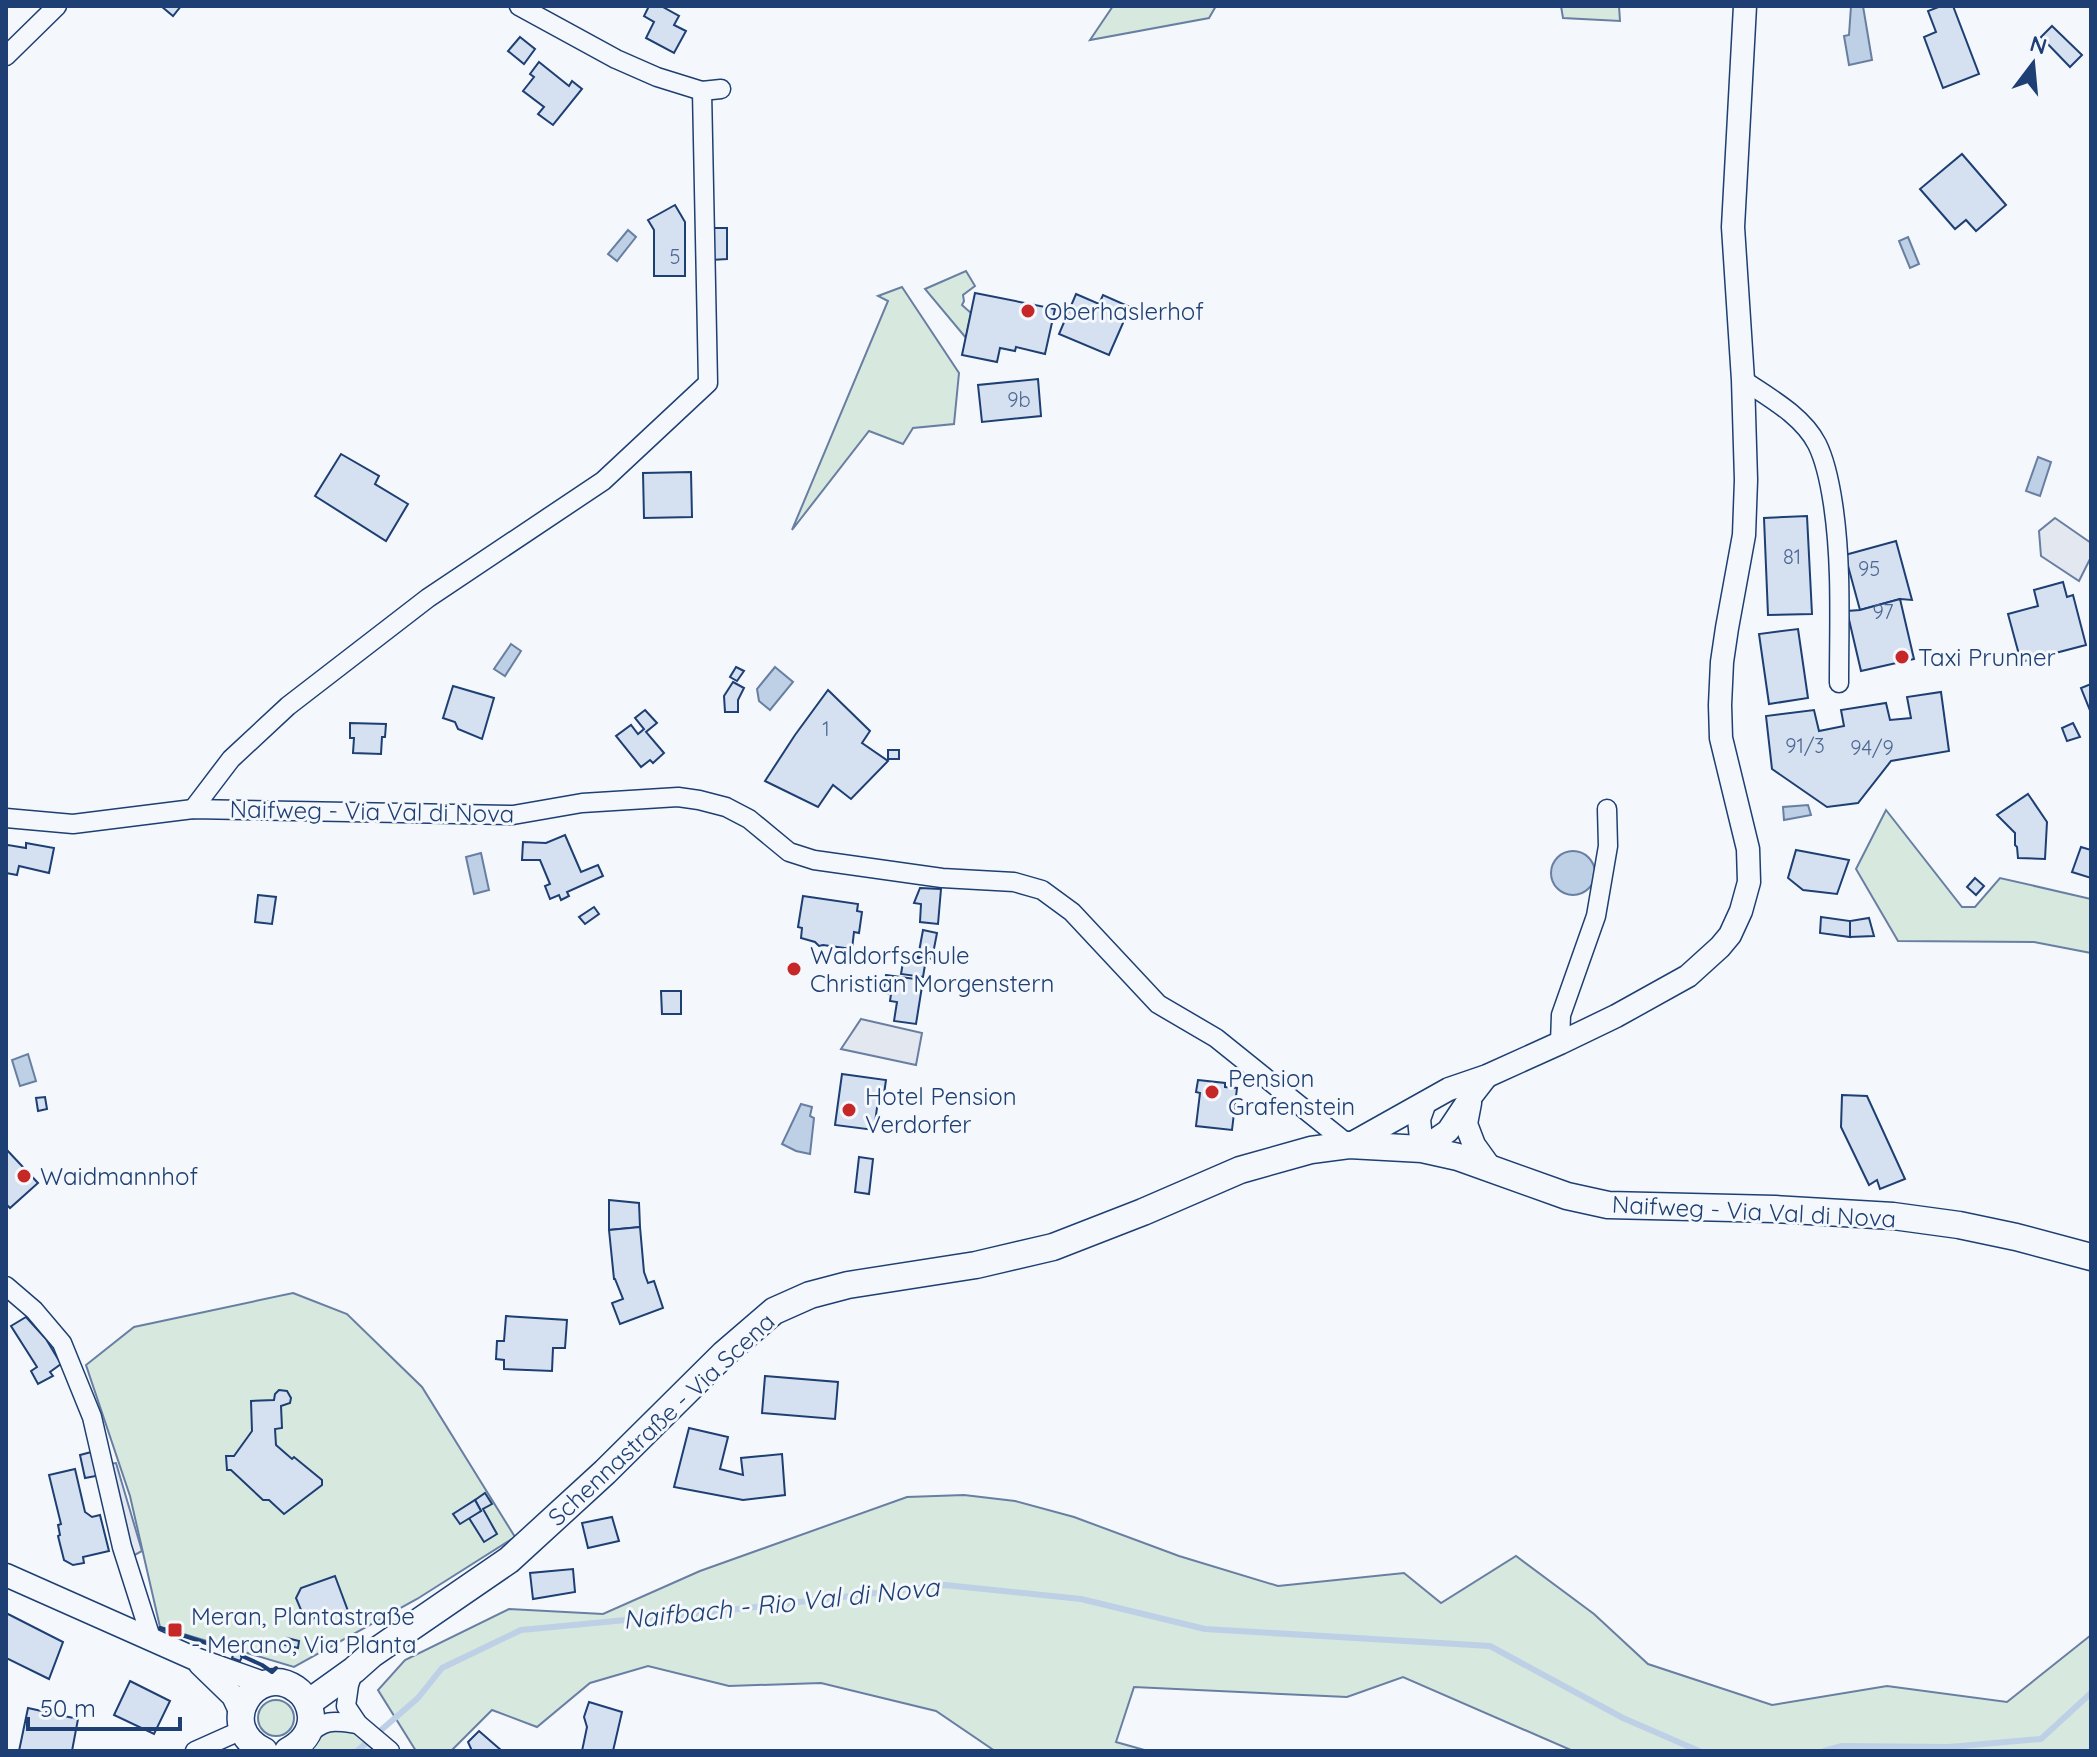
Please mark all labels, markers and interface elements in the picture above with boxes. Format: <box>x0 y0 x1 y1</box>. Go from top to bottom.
north arrow <box>1993 24 2073 104</box>
text: N <box>2027 29 2050 60</box>
house number: 5 <box>670 244 680 269</box>
place label: Oberhaslerhof <box>1044 296 1204 326</box>
marker: Oberhaslerhof <box>1019 302 1037 320</box>
house number: 9b <box>1007 387 1031 412</box>
house number: 81 <box>1783 544 1801 569</box>
house number: 95 <box>1858 556 1880 581</box>
house number: 97 <box>1873 599 1893 624</box>
place label: Taxi Prunner <box>1918 642 2056 672</box>
marker: Taxi Prunner <box>1893 648 1911 666</box>
house number: 1 <box>822 716 830 741</box>
house number: 91/3 <box>1785 733 1825 758</box>
house number: 94/9 <box>1850 735 1894 760</box>
street label: Naifweg - Via Val di Nova <box>230 794 514 828</box>
place label: Waldorfschule Christian Morgenstern <box>810 940 1054 998</box>
marker: Waldorfschule Christian Morgenstern <box>785 960 803 978</box>
place label: Pension Grafenstein <box>1228 1063 1355 1121</box>
place label: Hotel Pension Verdorfer <box>865 1081 1017 1139</box>
marker: Pension Grafenstein <box>1203 1083 1221 1101</box>
marker: Hotel Pension Verdorfer <box>840 1101 858 1119</box>
place label: Waidmannhof <box>40 1161 198 1191</box>
marker: Waidmannhof <box>15 1167 33 1185</box>
street label: Naifweg - Via Val di Nova <box>1611 1189 1897 1233</box>
street label: Schennastraße - Via Scena <box>541 1306 781 1532</box>
water label: Naifbach - Rio Val di Nova <box>621 1570 942 1636</box>
place label: Meran, Plantastraße - Merano, Via Planta <box>191 1601 417 1659</box>
marker: Meran, Plantastraße - Merano, Via Planta <box>166 1621 184 1639</box>
scale bar <box>28 1681 180 1731</box>
text: 50 m <box>40 1693 96 1723</box>

